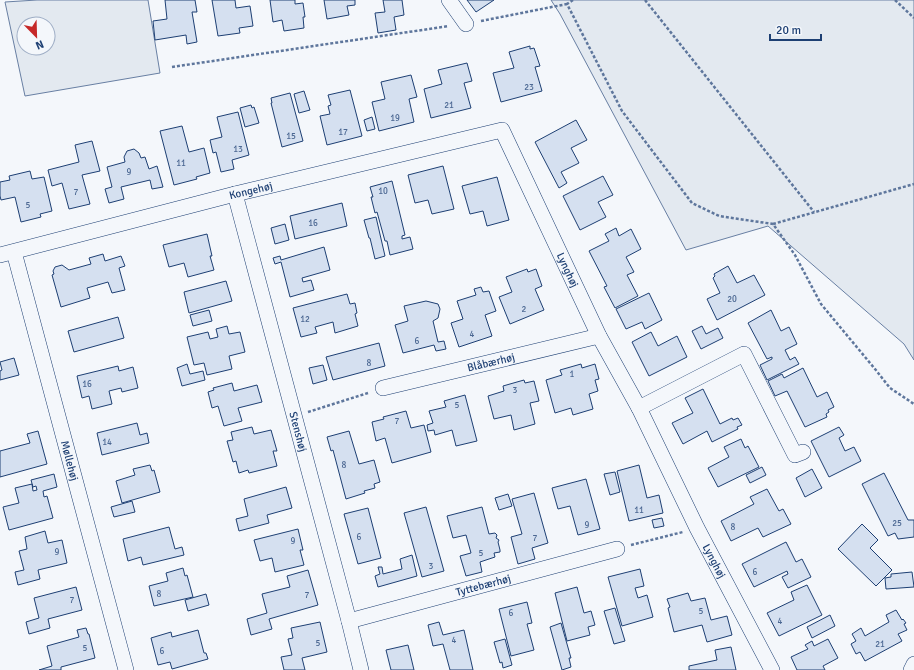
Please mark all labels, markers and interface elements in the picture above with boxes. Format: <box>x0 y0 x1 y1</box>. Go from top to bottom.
north arrow <box>16 16 56 56</box>
scale bar <box>770 16 821 42</box>
text: 20 m <box>776 23 801 38</box>
text: N <box>34 37 46 52</box>
house number: 23 <box>524 82 534 93</box>
house number: 21 <box>444 100 454 111</box>
house number: 19 <box>390 113 400 124</box>
house number: 17 <box>338 127 348 138</box>
house number: 15 <box>286 131 296 142</box>
house number: 13 <box>233 144 243 155</box>
house number: 11 <box>176 158 186 169</box>
house number: 9 <box>127 167 132 178</box>
street label: Kongehøj <box>228 179 274 202</box>
house number: 10 <box>378 186 388 197</box>
house number: 7 <box>74 187 79 198</box>
house number: 5 <box>26 200 31 211</box>
house number: 16 <box>308 218 318 229</box>
street label: Lynghøj <box>554 250 582 289</box>
house number: 20 <box>727 294 737 305</box>
house number: 2 <box>522 304 527 315</box>
house number: 12 <box>300 314 310 325</box>
house number: 4 <box>470 329 475 340</box>
house number: 6 <box>415 336 420 347</box>
street label: Blåbærhøj <box>466 350 516 374</box>
house number: 8 <box>367 358 372 369</box>
house number: 1 <box>570 369 575 380</box>
house number: 16 <box>82 379 92 390</box>
house number: 3 <box>513 385 518 396</box>
house number: 5 <box>455 400 460 411</box>
street label: Stenshøj <box>287 410 310 453</box>
house number: 7 <box>395 416 400 427</box>
house number: 14 <box>102 437 112 448</box>
street label: Møllehøj <box>58 439 82 482</box>
house number: 8 <box>342 460 347 471</box>
house number: 11 <box>634 505 644 516</box>
house number: 25 <box>892 518 902 529</box>
house number: 9 <box>585 520 590 531</box>
house number: 8 <box>731 522 736 533</box>
house number: 6 <box>357 532 362 543</box>
house number: 7 <box>533 533 538 544</box>
house number: 9 <box>291 536 296 547</box>
street label: Lynghøj <box>700 542 729 580</box>
house number: 9 <box>55 547 60 558</box>
house number: 5 <box>479 548 484 559</box>
house number: 3 <box>429 561 434 572</box>
house number: 6 <box>753 567 758 578</box>
street label: Tyttebærhøj <box>454 571 512 599</box>
house number: 8 <box>157 589 162 600</box>
house number: 7 <box>305 590 310 601</box>
house number: 7 <box>70 595 75 606</box>
house number: 5 <box>699 606 704 617</box>
house number: 6 <box>509 608 514 619</box>
house number: 4 <box>778 616 783 627</box>
house number: 4 <box>452 635 457 646</box>
house number: 5 <box>316 638 321 649</box>
house number: 21 <box>875 639 885 650</box>
house number: 5 <box>83 643 88 654</box>
house number: 6 <box>160 646 165 657</box>

